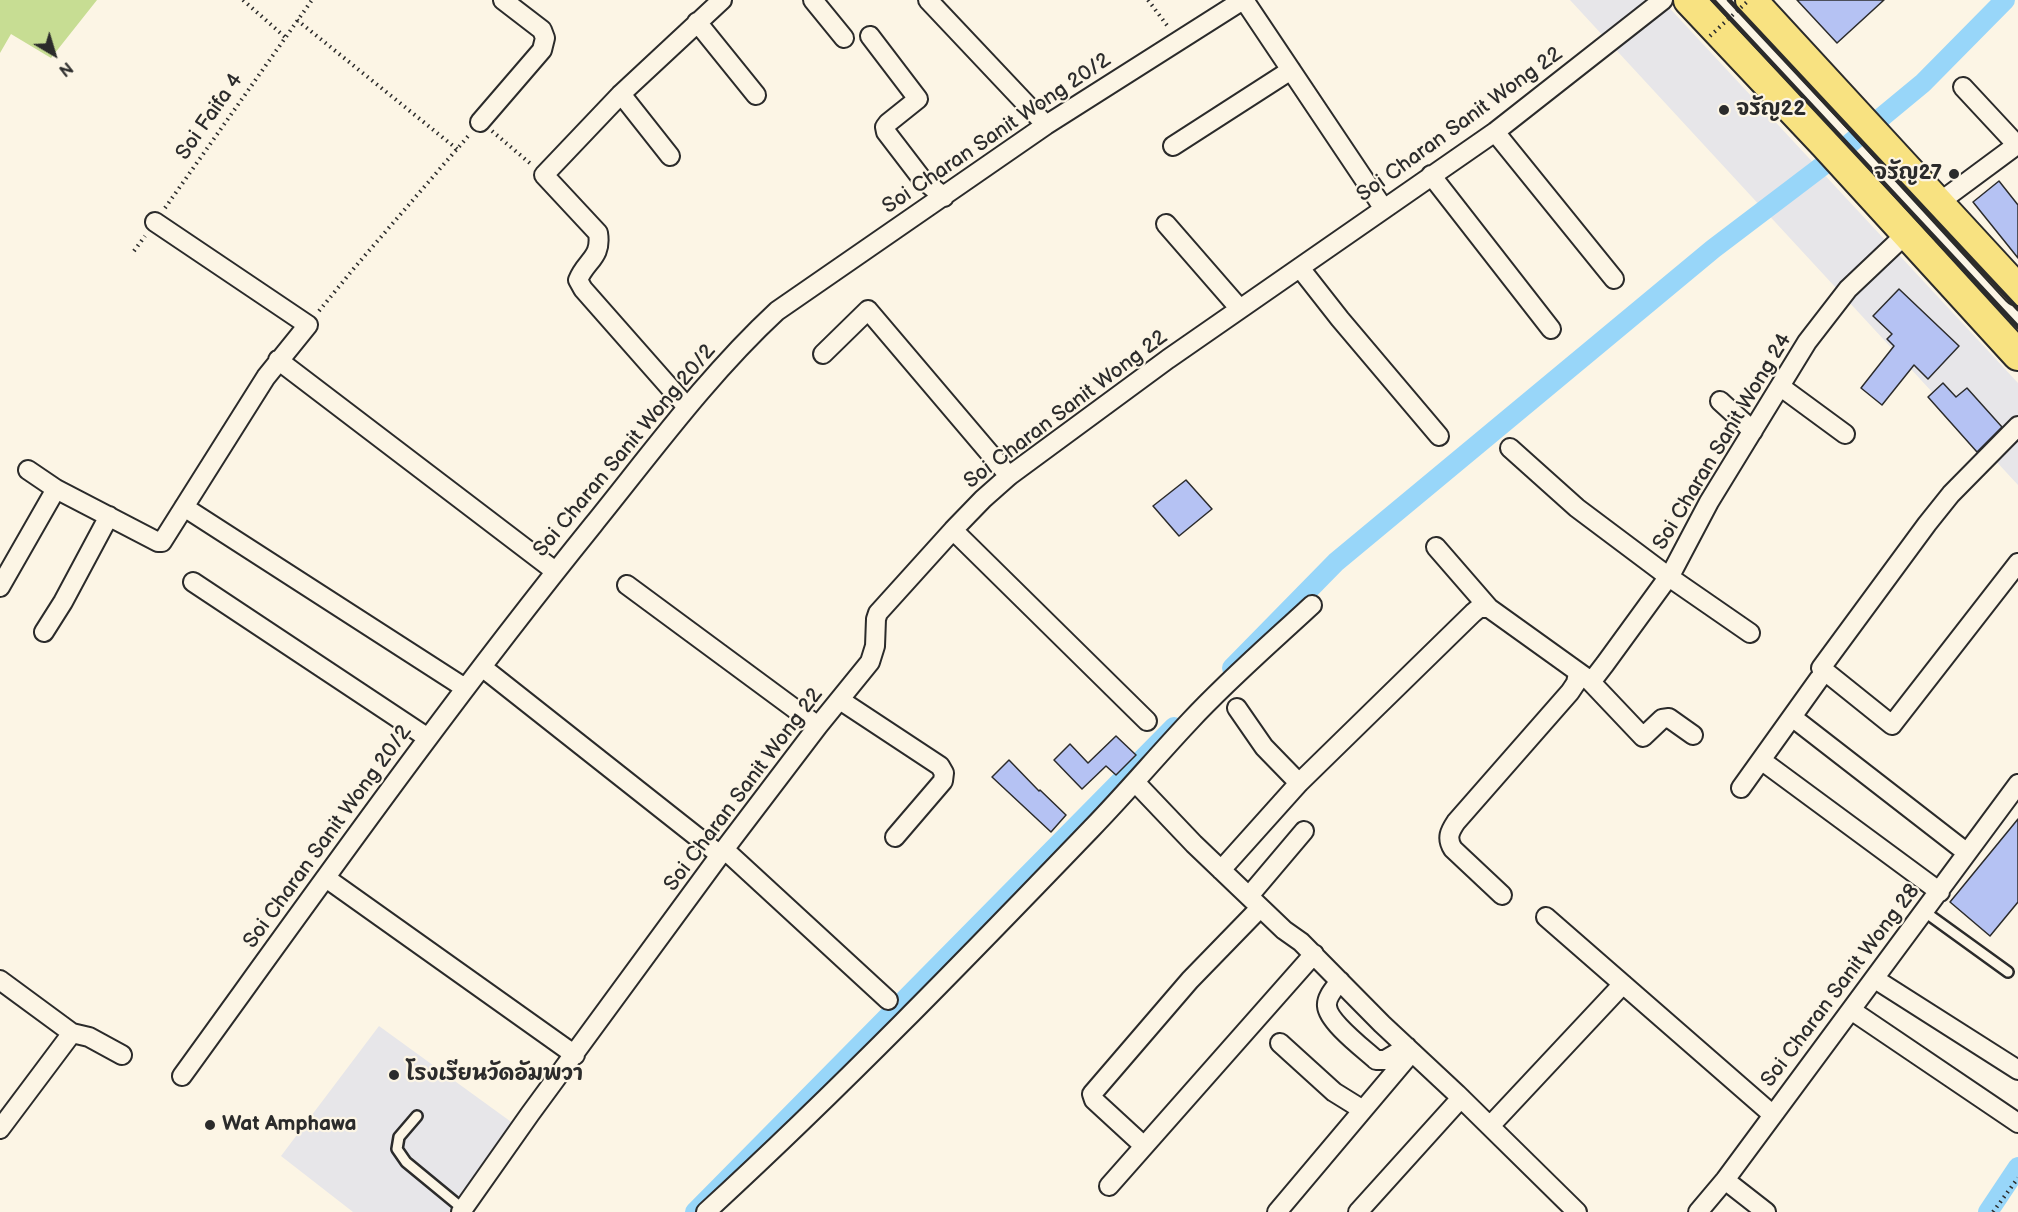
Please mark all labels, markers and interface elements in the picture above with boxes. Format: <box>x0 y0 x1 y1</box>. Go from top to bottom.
north arrow <box>24 24 84 84</box>
street label: Soi Charan Sanit Wong 22 <box>1352 42 1568 208</box>
street label: Soi Charan Sanit Wong 20/2 <box>878 48 1116 220</box>
text: N <box>55 57 76 80</box>
street label: Soi Faifa 4 <box>171 69 249 165</box>
place label: จรัญ22 <box>1736 97 1806 123</box>
marker: จรัญ22 <box>1717 103 1731 117</box>
place label: จรัญ27 <box>1874 161 1942 187</box>
marker: จรัญ27 <box>1947 167 1961 181</box>
street label: Soi Charan Sanit Wong 22 <box>959 325 1173 495</box>
street label: Soi Charan Sanit Wong 24 <box>1648 329 1798 555</box>
street label: Soi Charan Sanit Wong 20/2 <box>529 340 721 562</box>
street label: Soi Charan Sanit Wong 22 <box>659 683 829 897</box>
street label: Soi Charan Sanit Wong 20/2 <box>239 720 417 954</box>
street label: Soi Charan Sanit Wong 28 <box>1756 879 1926 1093</box>
place label: โรงเรียนวัดอัมพวา <box>406 1062 583 1088</box>
marker: โรงเรียนวัดอัมพวา <box>387 1068 401 1082</box>
place label: Wat Amphawa <box>222 1112 357 1138</box>
marker: Wat Amphawa <box>203 1118 217 1132</box>

